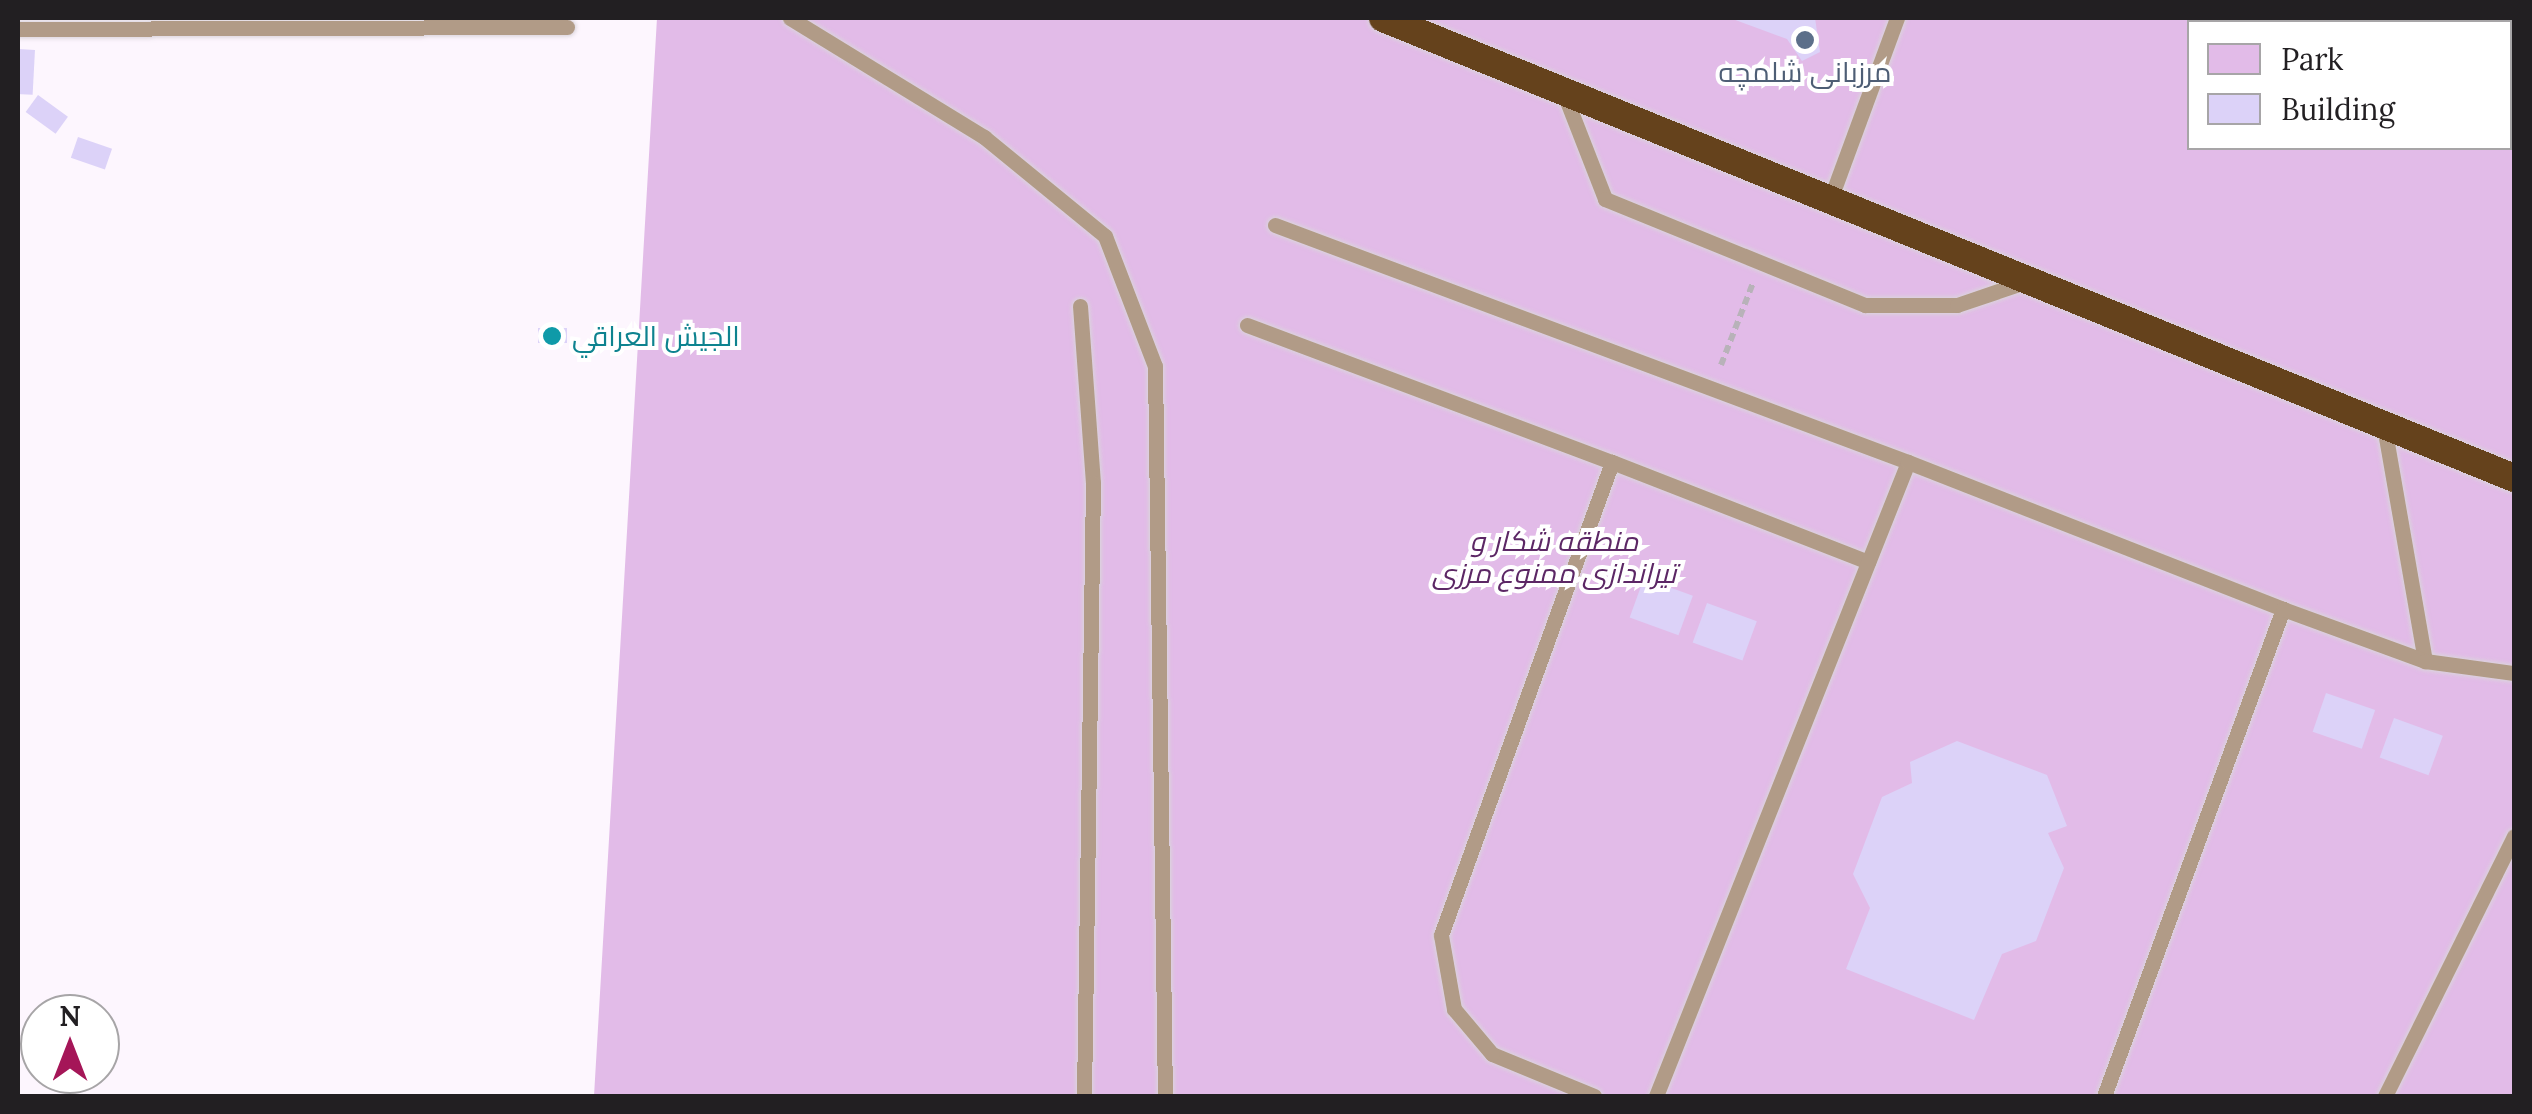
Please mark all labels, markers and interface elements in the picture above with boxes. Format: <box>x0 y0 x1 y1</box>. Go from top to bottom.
legend <box>2187 20 2512 150</box>
marker: مرزبانی شلمچه <box>1794 29 1816 51</box>
text: Park <box>2281 40 2343 78</box>
place label: مرزبانی شلمچه <box>1719 55 1891 89</box>
text: Building <box>2281 90 2395 128</box>
place label: الجيش العراقي <box>572 319 740 353</box>
marker: الجيش العراقي <box>541 325 563 347</box>
park label: منطقه شکار و تیراندازی ممنوع مرزی <box>1432 524 1676 590</box>
north arrow <box>20 994 120 1094</box>
text: N <box>59 998 81 1034</box>

